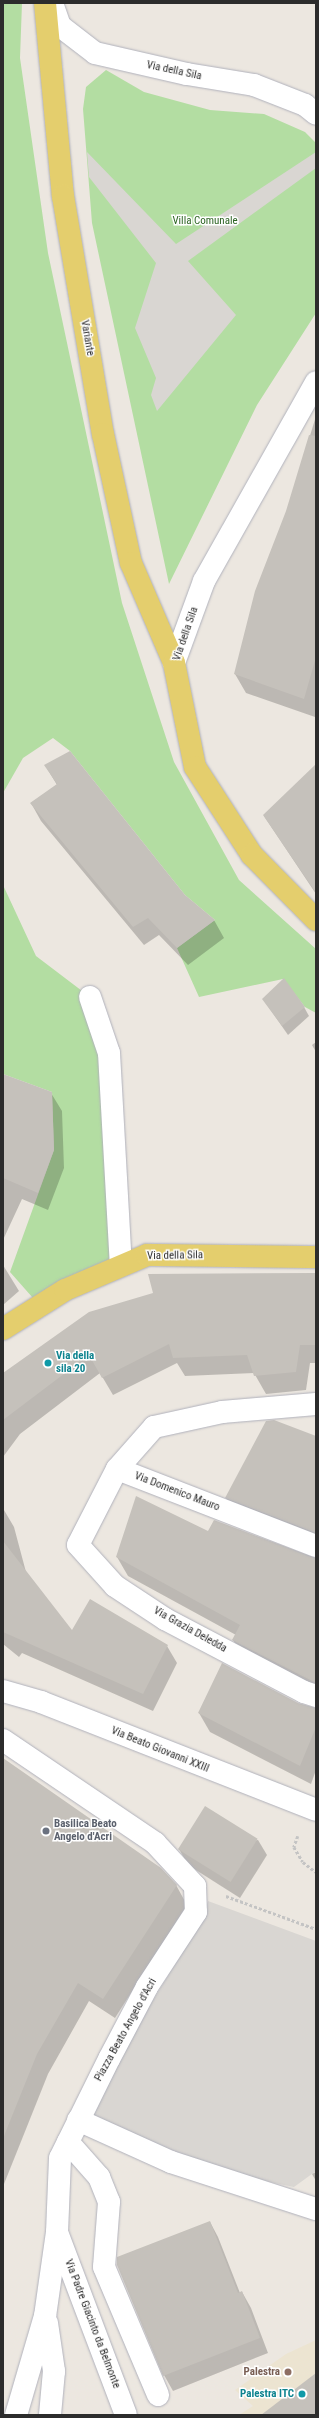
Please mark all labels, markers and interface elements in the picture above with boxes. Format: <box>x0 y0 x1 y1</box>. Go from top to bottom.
street label: Via della Sila <box>145 59 203 83</box>
park label: Villa Comunale <box>172 214 238 228</box>
street label: Variante <box>77 319 97 357</box>
street label: Via della Sila <box>171 605 201 663</box>
street label: Via della Sila <box>147 1249 203 1263</box>
place label: Via della sila 20 <box>56 1350 94 1376</box>
marker: Via della sila 20 <box>43 1358 53 1368</box>
street label: Via Domenico Mauro <box>132 1470 222 1514</box>
street label: Via Grazia Deledda <box>151 1604 229 1656</box>
street label: Via Beato Giovanni XXIII <box>109 1724 211 1776</box>
place label: Basilica Beato Angelo d'Acri <box>54 1818 117 1844</box>
marker: Basilica Beato Angelo d'Acri <box>41 1826 51 1836</box>
street label: Piazza Beato Angelo d'Acri <box>92 1976 160 2084</box>
street label: Via Padre Giacinto da Belmonte <box>61 2258 123 2390</box>
place label: Palestra <box>244 2365 280 2379</box>
marker: Palestra <box>283 2367 293 2377</box>
place label: Palestra ITC <box>240 2387 294 2401</box>
marker: Palestra ITC <box>297 2389 307 2399</box>

